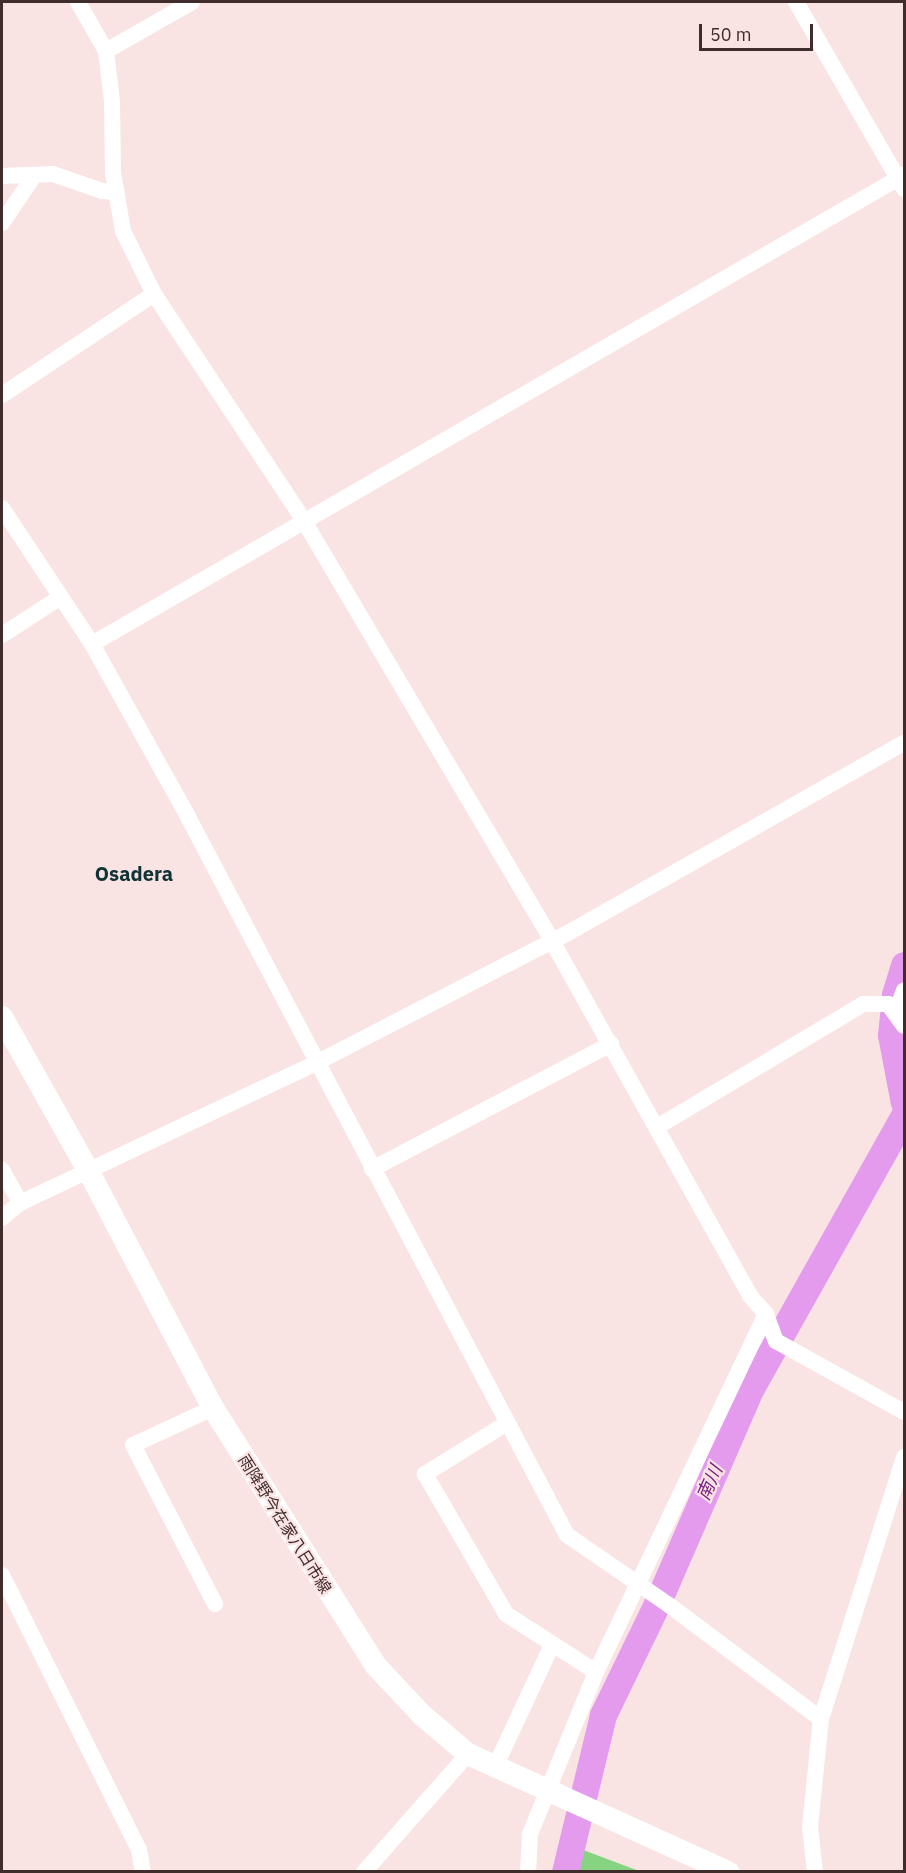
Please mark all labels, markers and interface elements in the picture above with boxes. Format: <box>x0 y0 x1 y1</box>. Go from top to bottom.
scale bar <box>702 12 816 50</box>
text: 50 m <box>710 23 752 46</box>
district label: Osadera <box>95 861 173 885</box>
street label: 雨降野今在家八日市線 <box>234 1451 336 1597</box>
water label: 南川 <box>693 1462 727 1504</box>

